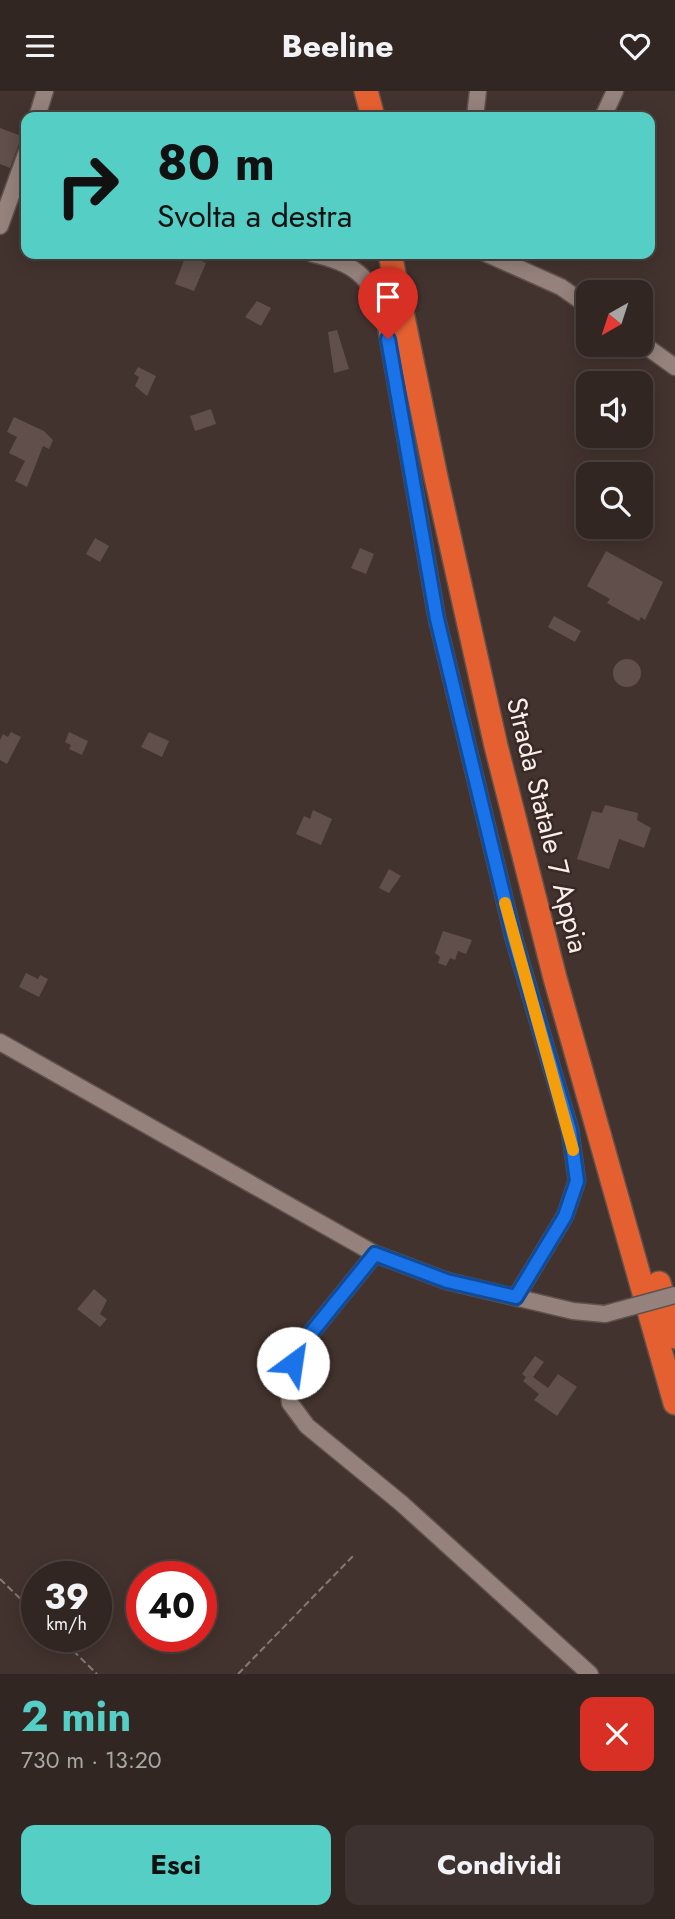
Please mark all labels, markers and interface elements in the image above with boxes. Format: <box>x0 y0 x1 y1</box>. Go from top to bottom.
text: Beeline <box>281 23 394 69</box>
icon: menu <box>21 27 59 65</box>
icon: heart <box>616 27 654 65</box>
text: 80 m <box>157 128 275 198</box>
icon: right <box>42 140 133 231</box>
text: Svolta a destra <box>157 193 352 239</box>
pin <box>358 267 418 339</box>
icon: arrive <box>369 278 407 316</box>
north arrow <box>576 280 653 357</box>
map controls <box>576 280 653 539</box>
button: sound <box>576 371 653 448</box>
button: search <box>576 462 653 539</box>
street label: Strada Statale 7 Appia <box>496 693 599 957</box>
position arrow <box>256 1326 330 1400</box>
speed limit sign: 40 <box>126 1561 217 1652</box>
text: 39 <box>44 1572 89 1622</box>
text: km/h <box>46 1611 87 1637</box>
text: 2 min <box>21 1686 131 1747</box>
button: close <box>580 1697 654 1771</box>
text: 730 m · 13:20 <box>21 1743 162 1777</box>
button: Esci <box>21 1825 331 1905</box>
button: Condividi <box>345 1825 654 1905</box>

